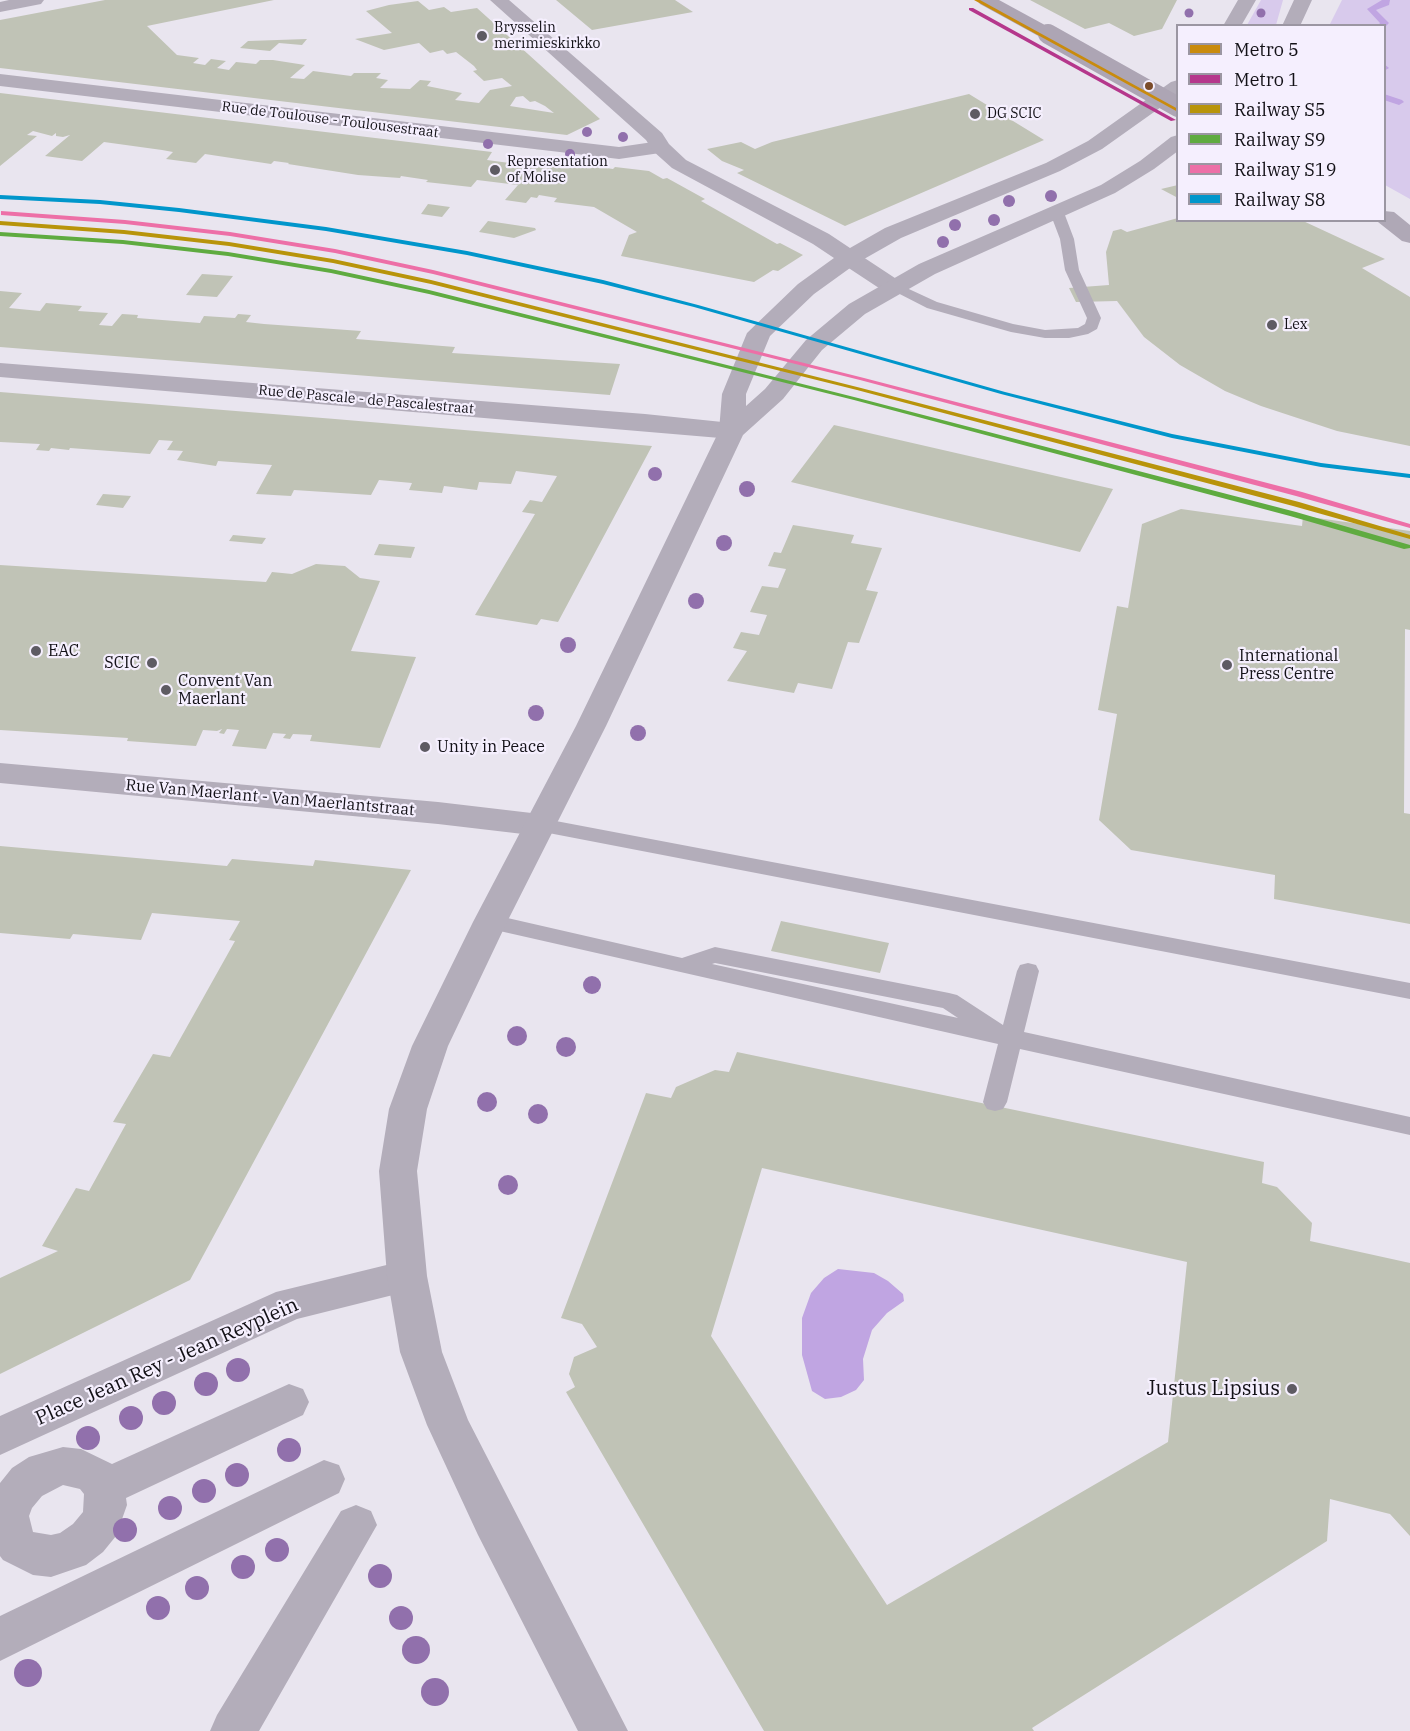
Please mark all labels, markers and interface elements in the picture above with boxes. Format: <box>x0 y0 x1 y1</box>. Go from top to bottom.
place label: Brysselin merimieskirkko <box>494 20 600 52</box>
legend <box>1176 24 1386 222</box>
marker: Brysselin merimieskirkko <box>475 29 489 43</box>
text: Metro 5 <box>1234 38 1299 61</box>
text: Metro 1 <box>1234 68 1299 91</box>
unlabelled marker <box>1143 80 1155 92</box>
street label: Rue de Toulouse - Toulousestraat <box>221 98 439 142</box>
text: Railway S5 <box>1234 98 1326 121</box>
place label: DG SCIC <box>987 106 1042 122</box>
marker: DG SCIC <box>968 107 982 121</box>
text: Railway S9 <box>1234 128 1326 151</box>
place label: Representation of Molise <box>507 154 608 186</box>
text: Railway S19 <box>1234 158 1336 181</box>
marker: Representation of Molise <box>488 163 502 177</box>
text: Railway S8 <box>1234 188 1326 211</box>
place label: Lex <box>1284 317 1308 333</box>
marker: Lex <box>1265 318 1279 332</box>
street label: Rue de Pascale - de Pascalestraat <box>258 382 474 418</box>
place label: EAC <box>48 641 79 661</box>
marker: EAC <box>29 644 43 658</box>
place label: International Press Centre <box>1239 646 1338 684</box>
place label: SCIC <box>104 653 140 673</box>
marker: SCIC <box>145 656 159 670</box>
marker: International Press Centre <box>1220 658 1234 672</box>
place label: Convent Van Maerlant <box>178 671 272 709</box>
marker: Convent Van Maerlant <box>159 683 173 697</box>
place label: Unity in Peace <box>437 737 545 757</box>
marker: Unity in Peace <box>418 740 432 754</box>
street label: Rue Van Maerlant - Van Maerlantstraat <box>125 776 415 820</box>
street label: Place Jean Rey - Jean Reyplein <box>32 1293 302 1431</box>
place label: Justus Lipsius <box>1146 1377 1280 1401</box>
marker: Justus Lipsius <box>1285 1382 1299 1396</box>

